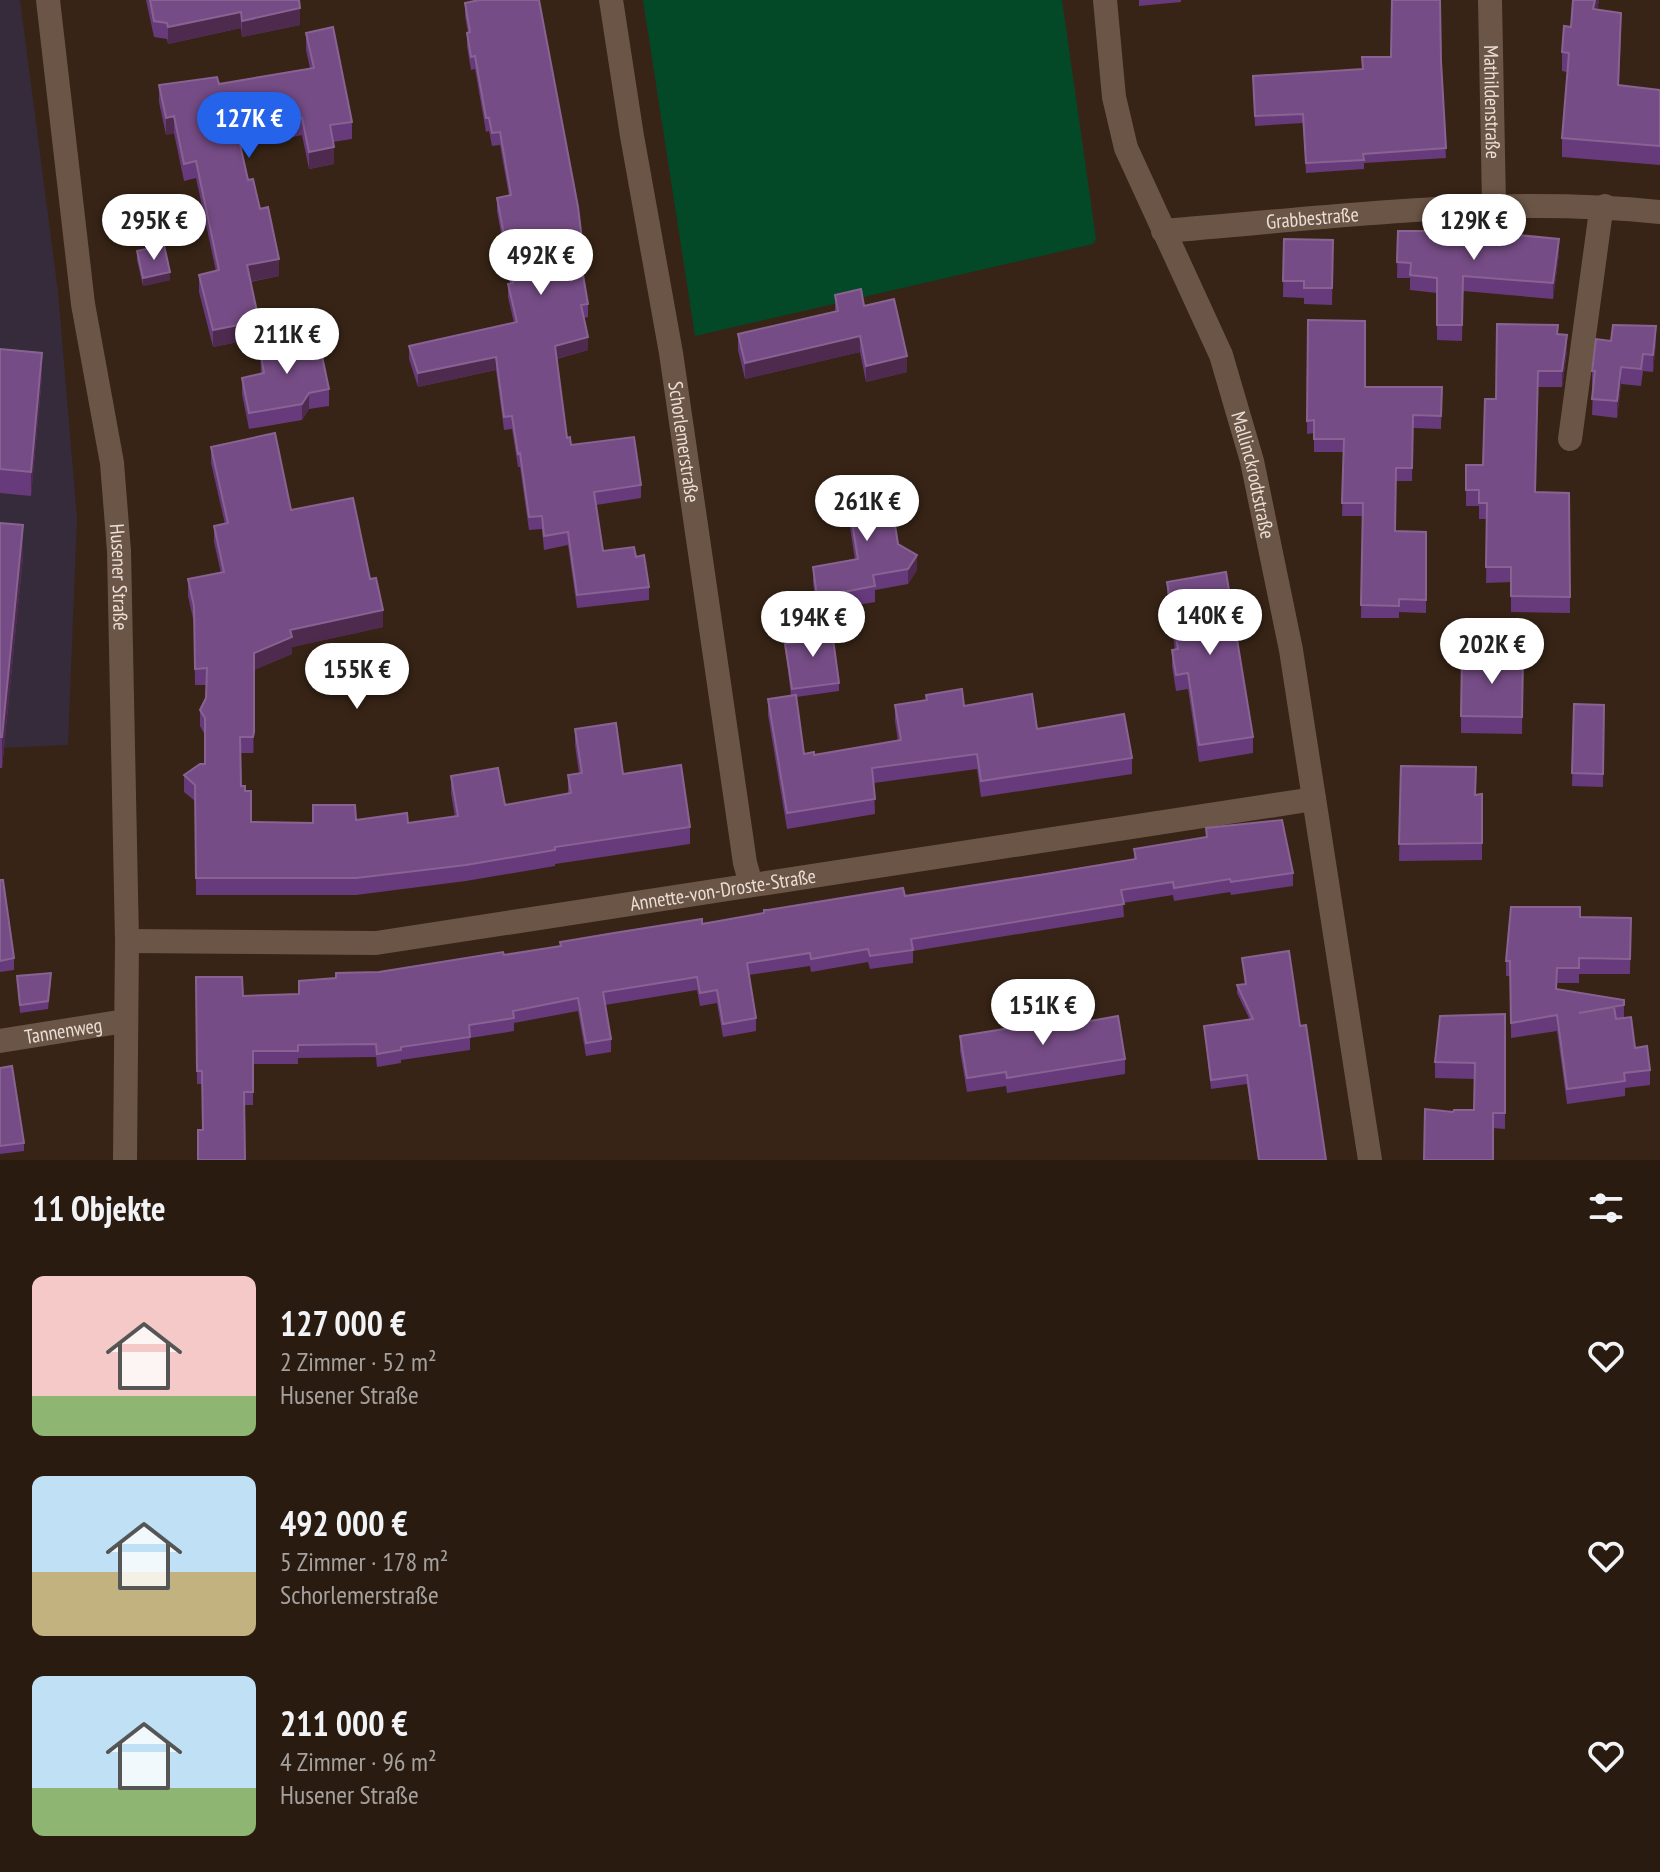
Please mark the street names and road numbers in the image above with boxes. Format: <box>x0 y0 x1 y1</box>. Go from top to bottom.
street label: Mathildenstraße <box>1478 45 1506 159</box>
street label: Grabbestraße <box>1265 201 1360 235</box>
street label: Schorlemerstraße <box>662 380 706 504</box>
street label: Mallinckrodtstraße <box>1225 408 1281 541</box>
street label: Husener Straße <box>104 523 134 631</box>
street label: Annette-von-Droste-Straße <box>628 863 818 917</box>
street label: Tannenweg <box>23 1012 104 1050</box>

